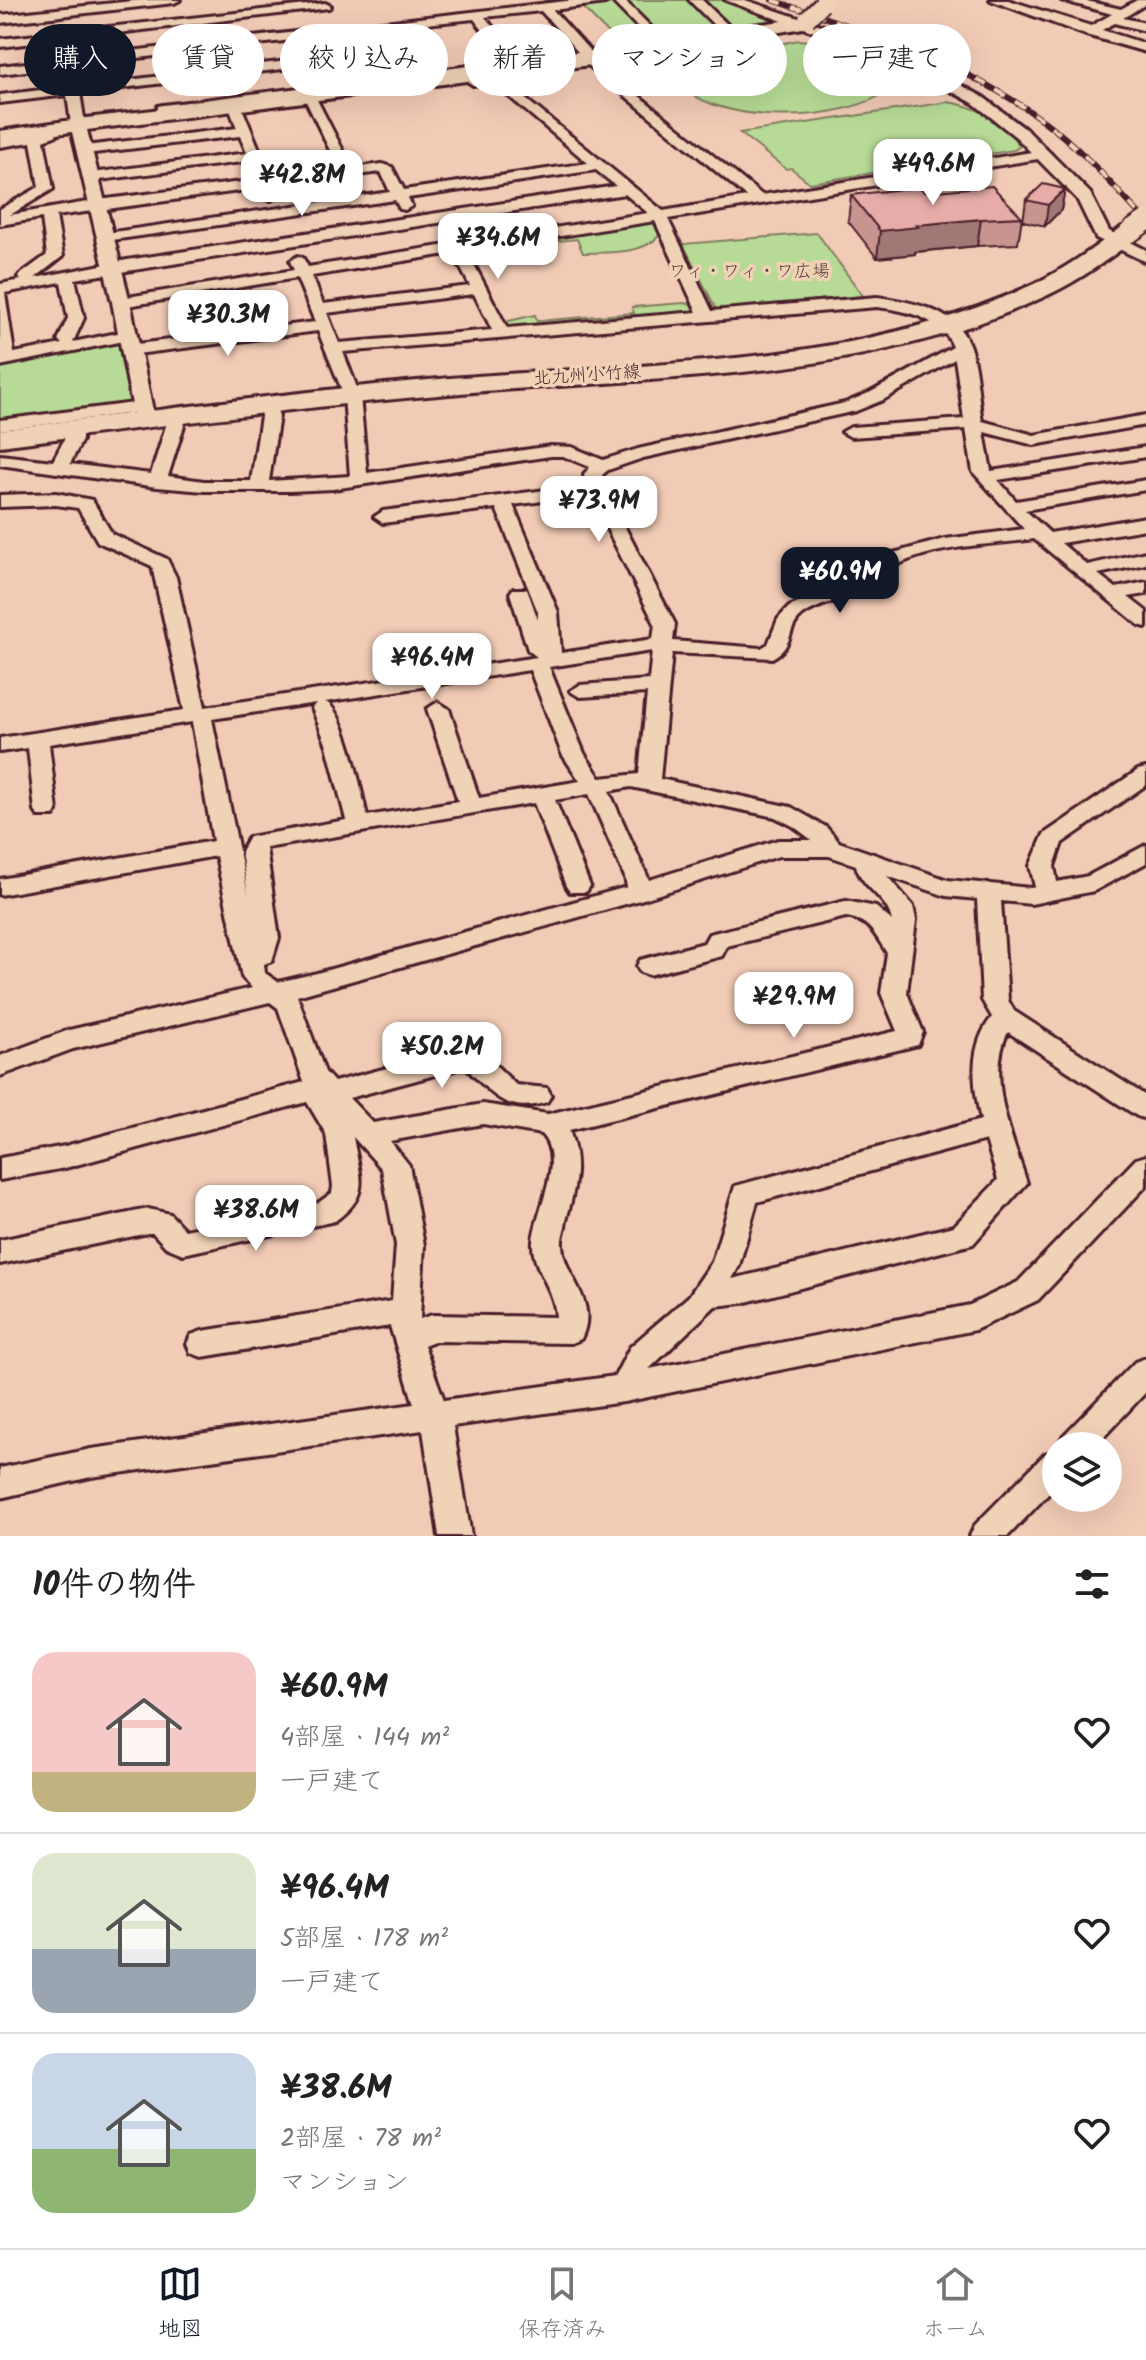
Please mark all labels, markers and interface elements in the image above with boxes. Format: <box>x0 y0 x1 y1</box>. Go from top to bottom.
chip: 購入 <box>24 24 136 96</box>
chip: 賃貸 <box>152 24 264 96</box>
chip: 絞り込み <box>280 24 448 96</box>
chip: 新着 <box>464 24 576 96</box>
chip: マンション <box>592 24 787 96</box>
chip: 一戸建て <box>803 24 971 96</box>
pin: ¥49.6M <box>868 139 998 207</box>
text: ¥49.6M <box>891 144 975 186</box>
pin: ¥42.8M <box>237 150 367 218</box>
text: ¥42.8M <box>259 155 345 197</box>
pin: ¥34.6M <box>433 213 563 281</box>
text: ¥34.6M <box>456 218 540 260</box>
park label: ワィ・ワィ・ワ広場 <box>668 258 830 287</box>
pin: ¥30.3M <box>163 290 293 358</box>
text: ¥30.3M <box>186 295 270 337</box>
street label: 北九州小竹線 <box>532 358 642 394</box>
pin: ¥73.9M <box>534 476 664 544</box>
text: ¥73.9M <box>558 481 640 523</box>
pin: ¥60.9M <box>775 547 905 615</box>
text: ¥60.9M <box>799 552 881 594</box>
pin: ¥96.4M <box>367 633 497 701</box>
text: ¥96.4M <box>390 638 474 680</box>
pin: ¥29.9M <box>729 972 859 1040</box>
text: ¥29.9M <box>752 977 836 1019</box>
pin: ¥50.2M <box>377 1022 507 1090</box>
text: ¥50.2M <box>400 1027 484 1069</box>
pin: ¥38.6M <box>191 1185 321 1253</box>
text: ¥38.6M <box>213 1190 299 1232</box>
map controls <box>1042 1432 1122 1512</box>
button: layers <box>1042 1432 1122 1512</box>
text: 10件の物件 <box>32 1559 196 1613</box>
icon: filters <box>1070 1562 1114 1606</box>
text: ¥60.9M <box>280 1661 388 1715</box>
icon: home <box>96 1684 192 1780</box>
icon: heart <box>1070 1710 1114 1754</box>
text: 4部屋 · 144 m² <box>280 1717 449 1759</box>
text: 一戸建て <box>280 1761 384 1803</box>
text: ¥96.4M <box>280 1862 389 1916</box>
icon: home <box>96 1885 192 1981</box>
icon: heart <box>1070 1911 1114 1955</box>
text: 5部屋 · 178 m² <box>280 1918 448 1960</box>
text: 一戸建て <box>280 1962 384 2004</box>
text: ¥38.6M <box>280 2062 392 2116</box>
icon: home <box>96 2085 192 2181</box>
icon: heart <box>1070 2111 1114 2155</box>
text: 2部屋 · 78 m² <box>280 2118 441 2160</box>
text: マンション <box>280 2162 409 2204</box>
tab: 地図 <box>158 2262 202 2348</box>
tab: 保存済み <box>518 2262 606 2348</box>
tab: ホーム <box>923 2262 988 2348</box>

